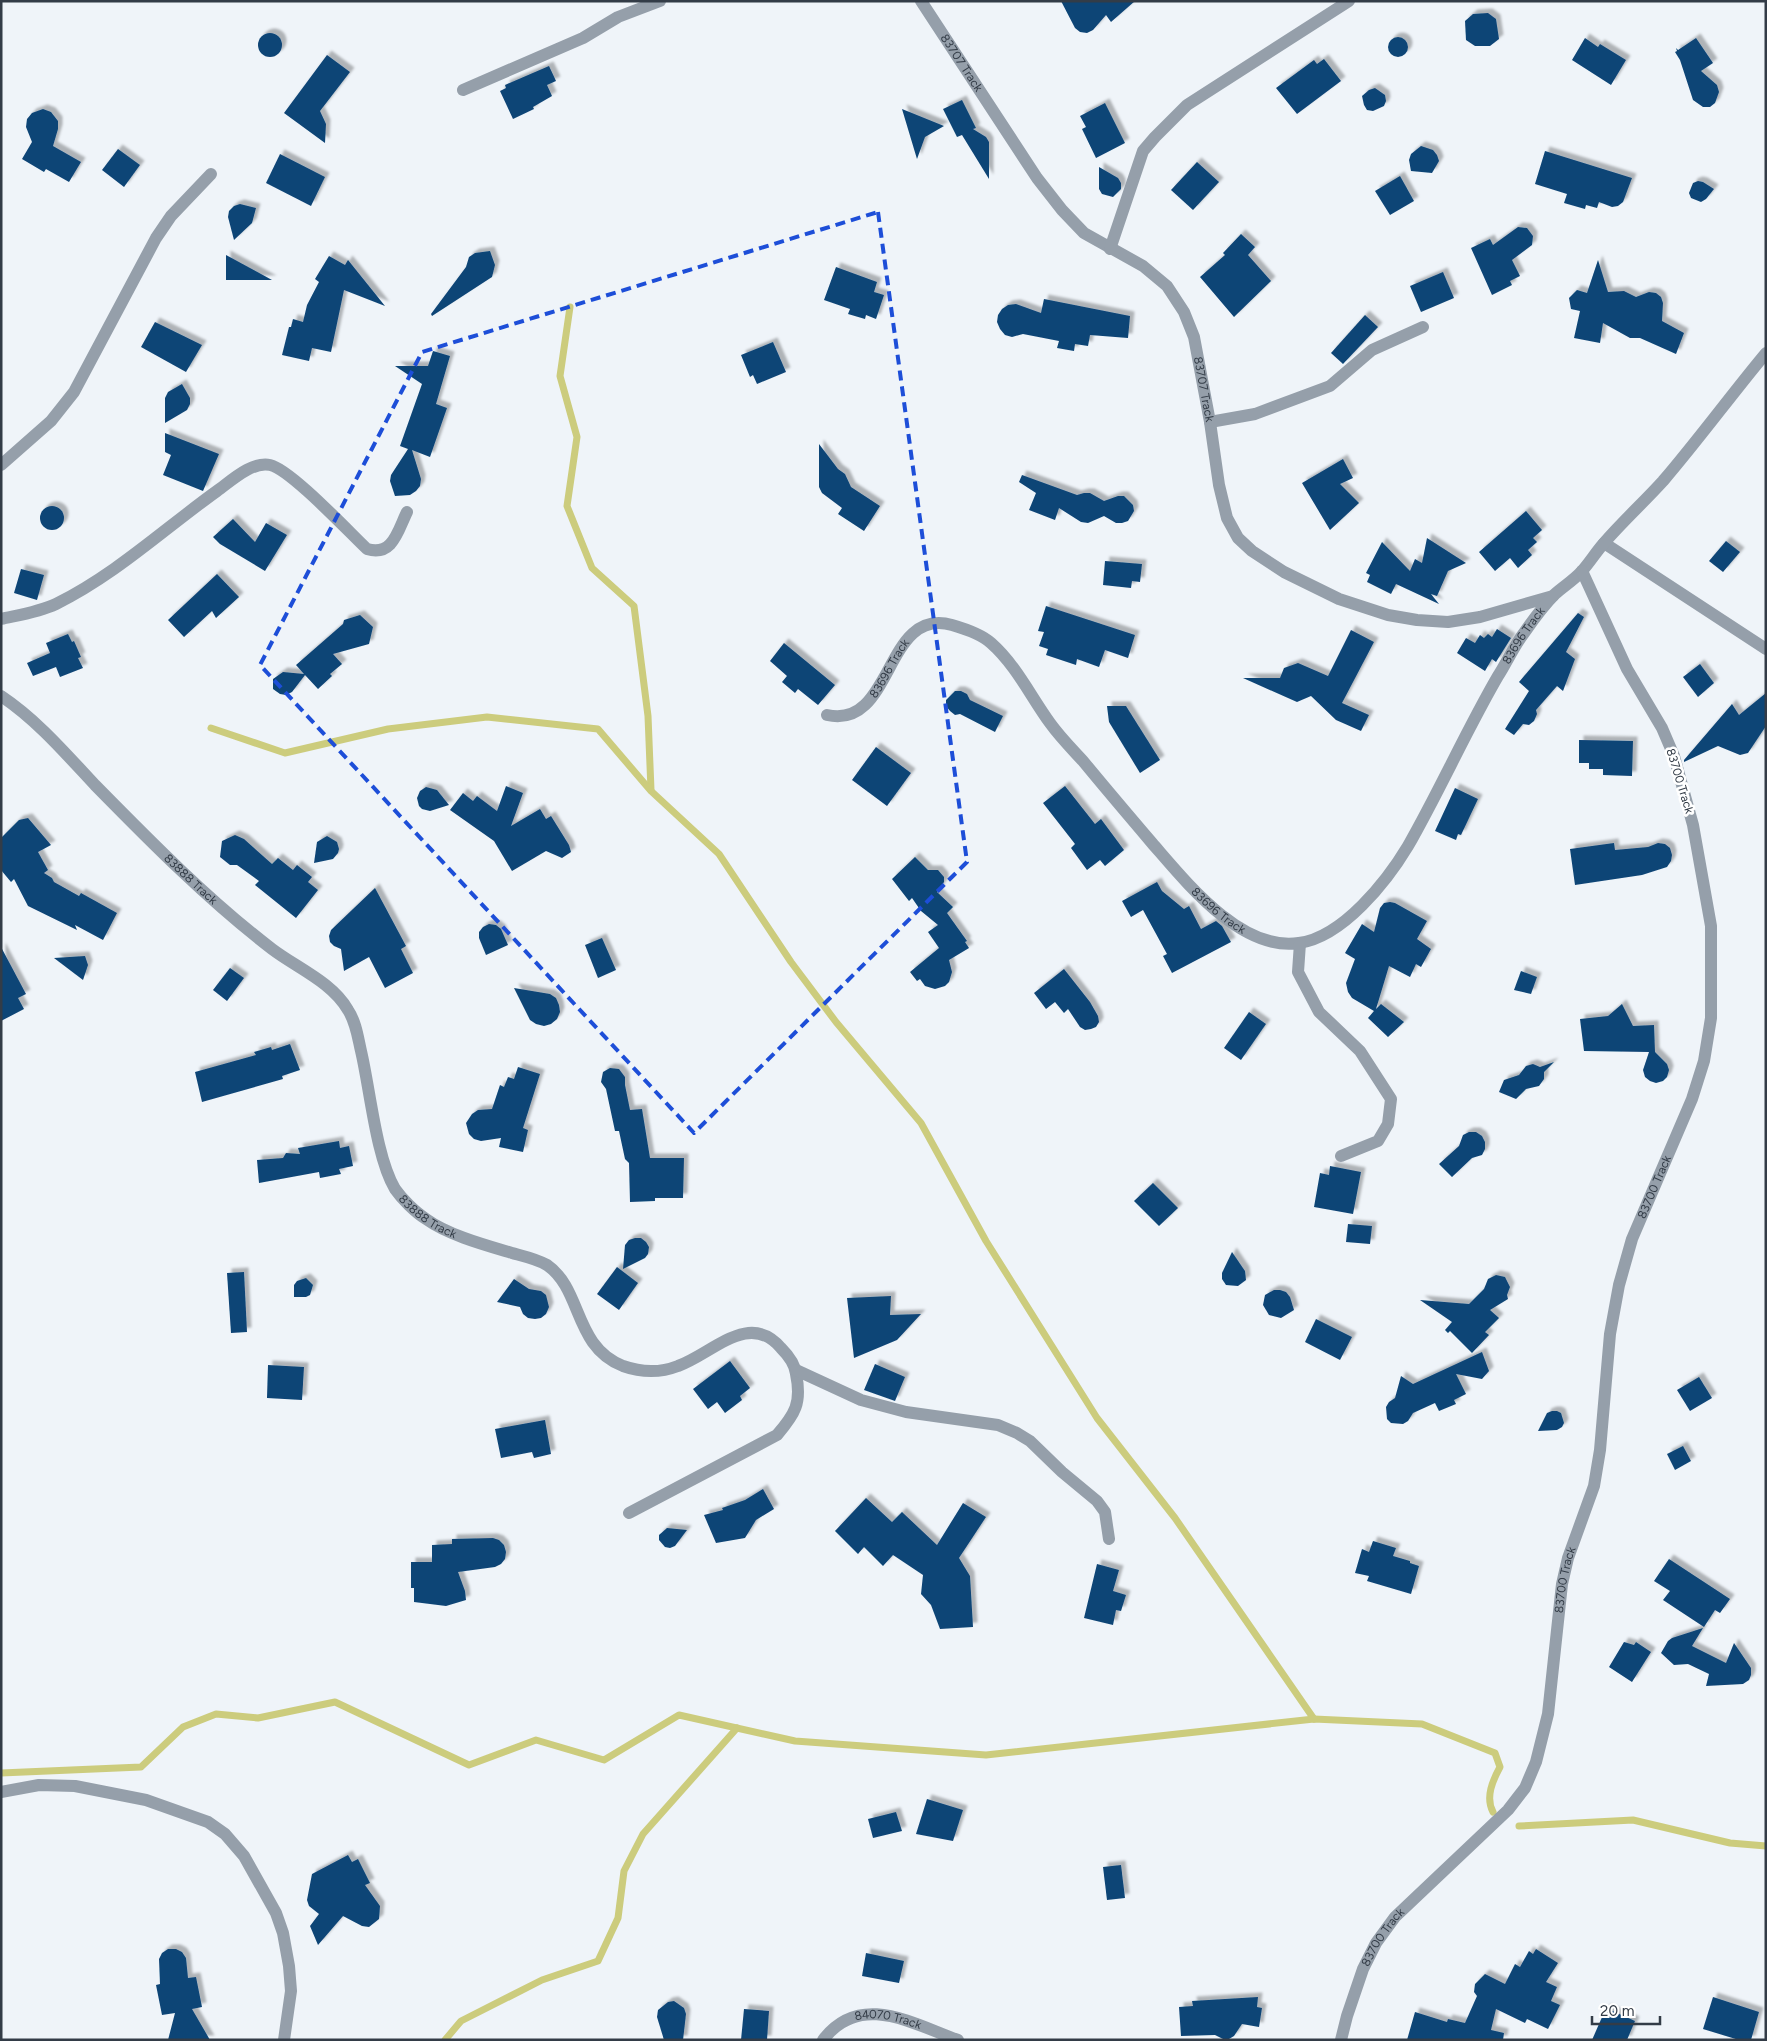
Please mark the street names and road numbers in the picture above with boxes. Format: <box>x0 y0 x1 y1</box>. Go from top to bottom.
street label: 83707 Track <box>938 31 986 95</box>
street label: 83707 Track <box>1191 355 1217 423</box>
street label: 83696 Track <box>1499 604 1548 667</box>
street label: 83696 Track <box>867 636 912 701</box>
street label: 83700 Track <box>1663 747 1697 815</box>
street label: 83888 Track <box>161 851 220 907</box>
street label: 83696 Track <box>1188 884 1248 937</box>
street label: 83700 Track <box>1635 1153 1674 1221</box>
street label: 83888 Track <box>396 1192 459 1241</box>
street label: 83700 Track <box>1552 1545 1579 1614</box>
street label: 83700 Track <box>1359 1905 1407 1969</box>
street label: 84070 Track <box>853 2007 924 2032</box>

